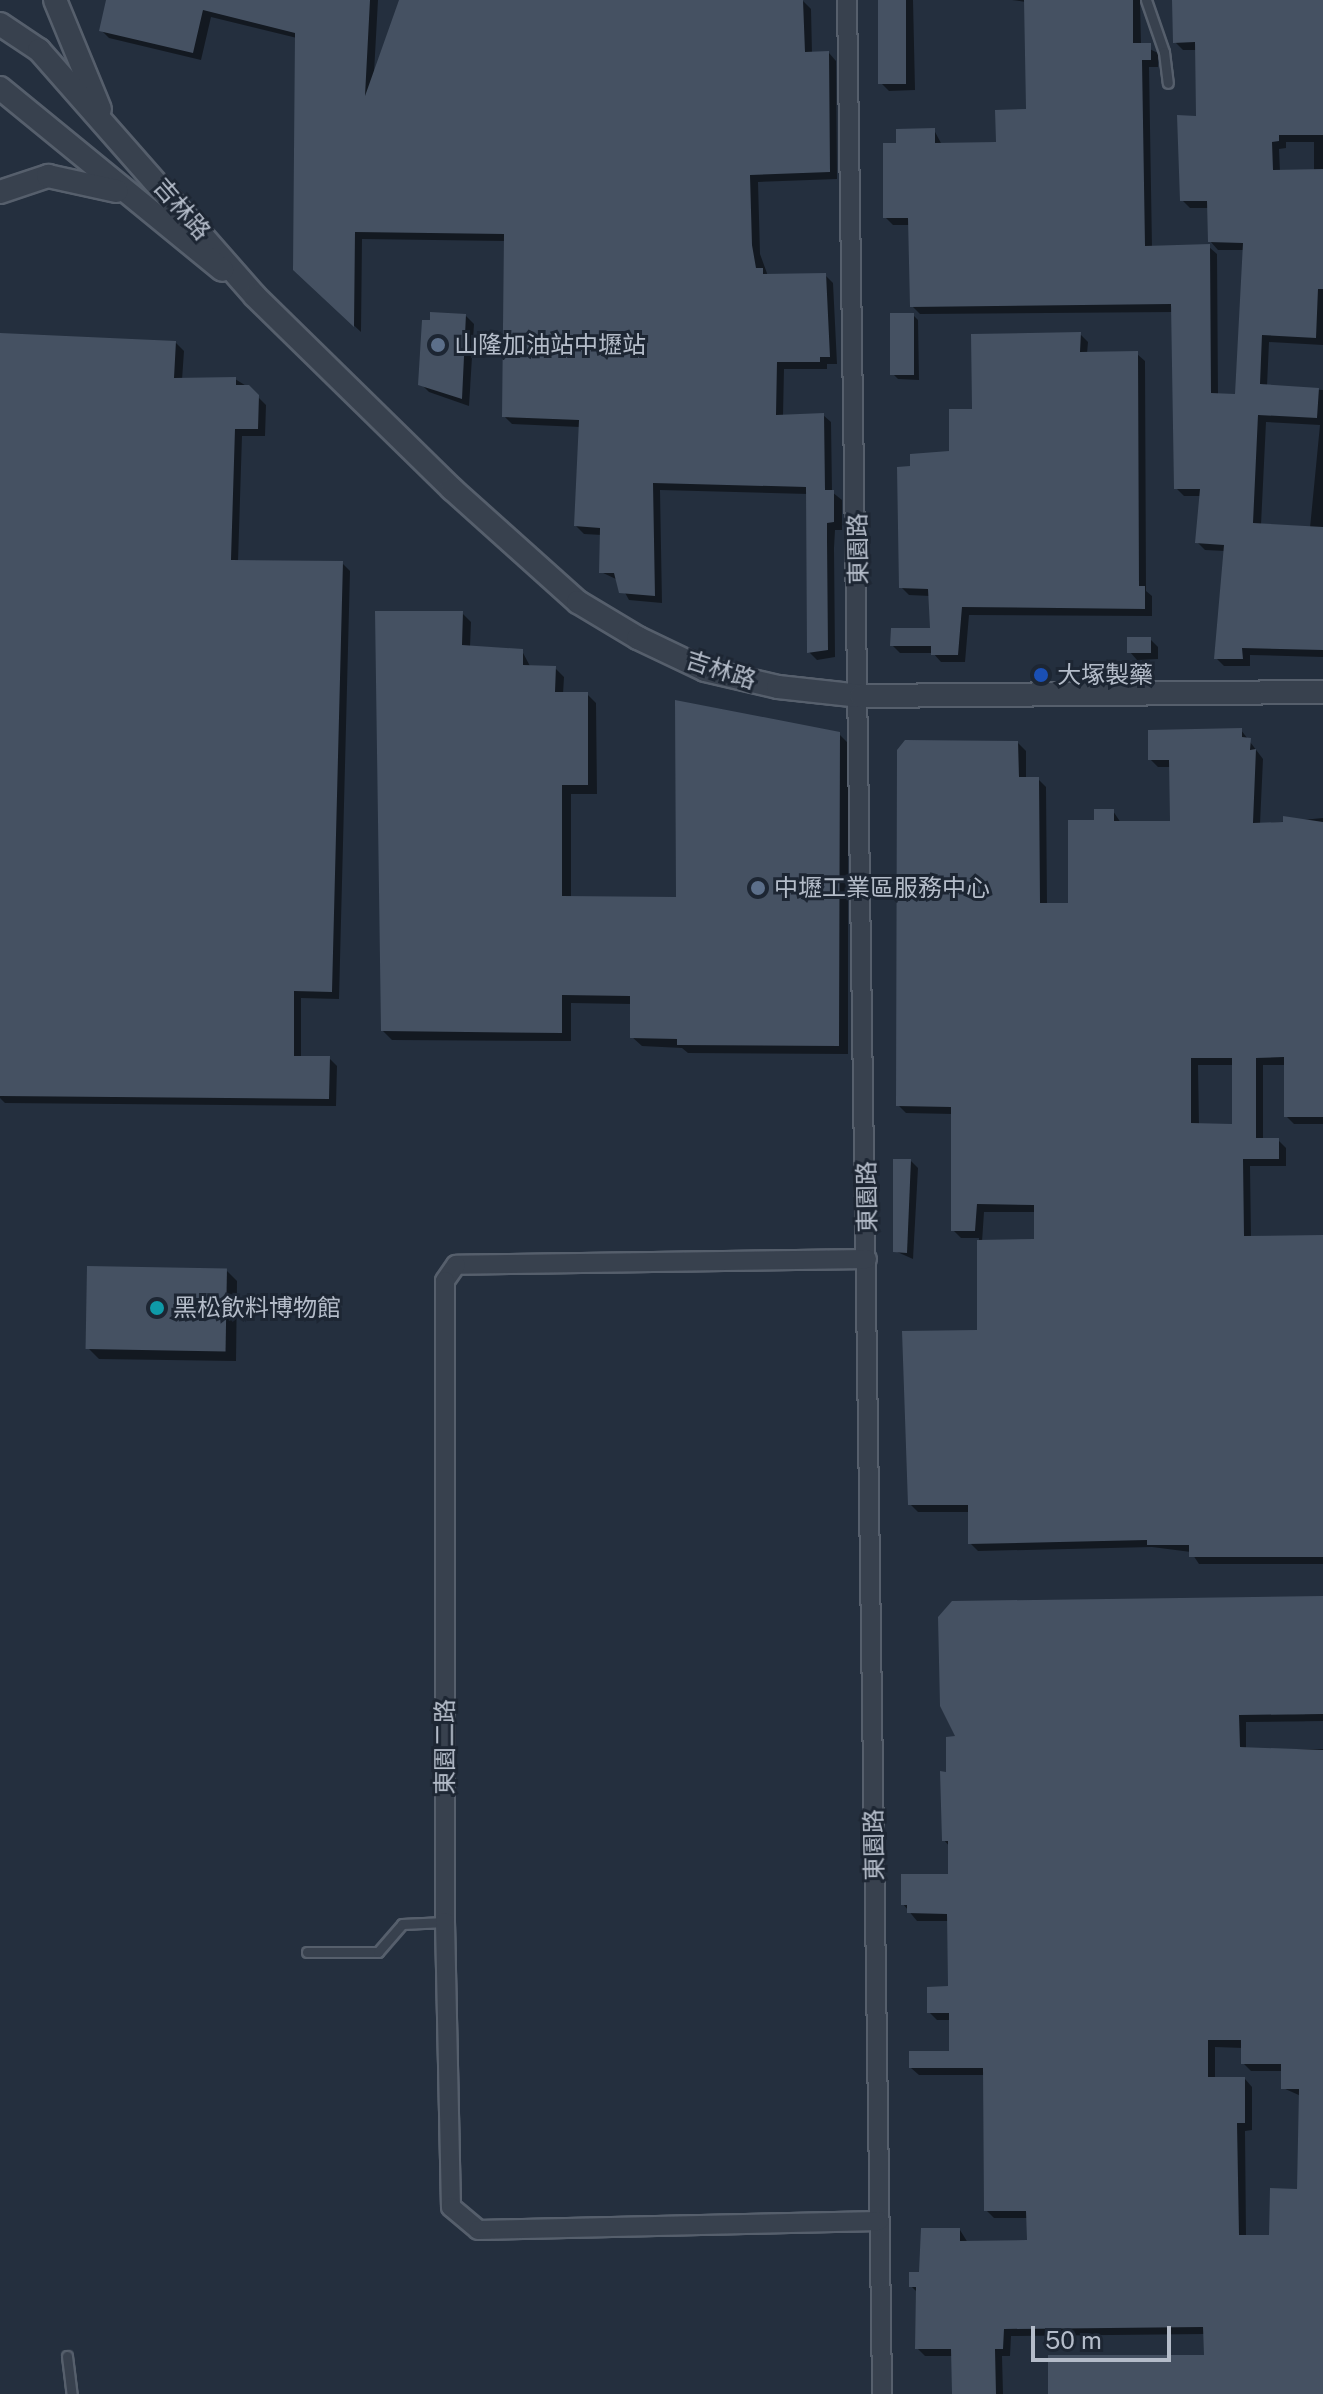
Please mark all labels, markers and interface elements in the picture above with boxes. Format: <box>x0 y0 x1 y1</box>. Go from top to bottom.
street label: 吉林路 <box>148 172 216 246</box>
place label: 山隆加油站中壢站 <box>454 331 646 359</box>
marker: 山隆加油站中壢站 <box>429 336 447 354</box>
street label: 東園路 <box>843 513 873 585</box>
street label: 吉林路 <box>682 645 760 695</box>
place label: 大塚製藥 <box>1057 661 1153 689</box>
marker: 大塚製藥 <box>1032 666 1050 684</box>
place label: 中壢工業區服務中心 <box>774 874 990 902</box>
marker: 中壢工業區服務中心 <box>749 879 767 897</box>
street label: 東園路 <box>852 1161 882 1233</box>
place label: 黑松飲料博物館 <box>173 1294 341 1322</box>
marker: 黑松飲料博物館 <box>148 1299 166 1317</box>
street label: 東園二路 <box>431 1699 459 1795</box>
street label: 東園路 <box>859 1809 889 1881</box>
scale bar <box>1035 2310 1175 2360</box>
text: 50 m <box>1045 2326 1102 2354</box>

